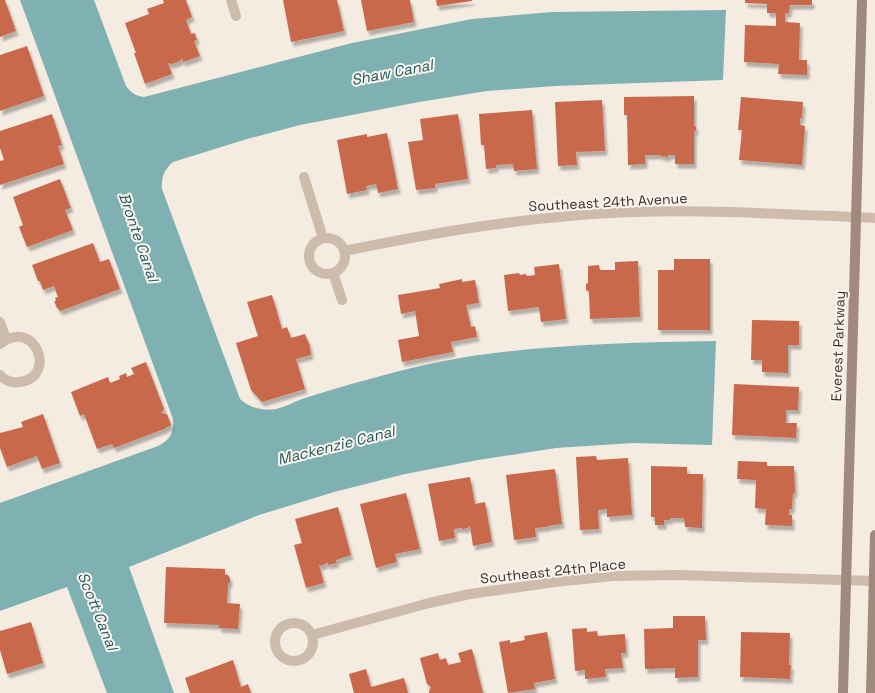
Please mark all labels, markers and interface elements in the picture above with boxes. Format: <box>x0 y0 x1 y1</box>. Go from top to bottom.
water label: Shaw Canal <box>350 54 437 89</box>
street label: Southeast 24th Avenue <box>528 189 688 215</box>
water label: Bronte Canal <box>115 190 164 286</box>
street label: Everest Parkway <box>827 290 849 402</box>
water label: Mackenzie Canal <box>275 421 399 469</box>
street label: Southeast 24th Place <box>479 554 627 588</box>
water label: Scott Canal <box>74 569 123 655</box>

